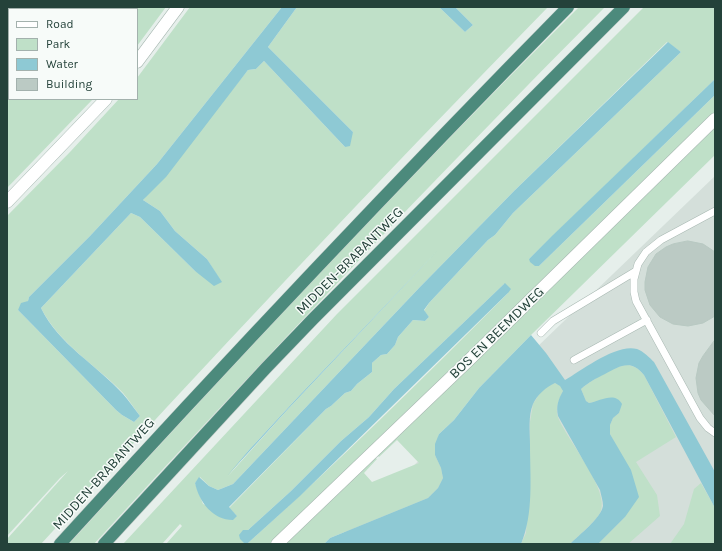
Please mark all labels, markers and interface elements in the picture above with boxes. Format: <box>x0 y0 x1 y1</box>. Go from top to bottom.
legend <box>8 8 138 100</box>
text: Road <box>46 17 74 31</box>
text: Park <box>46 37 70 51</box>
text: Water <box>46 57 78 71</box>
text: Building <box>46 77 92 91</box>
street label: MIDDEN-BRABANTWEG <box>293 204 407 318</box>
street label: BOS EN BEEMDWEG <box>446 283 548 383</box>
street label: MIDDEN-BRABANTWEG <box>49 415 159 533</box>

